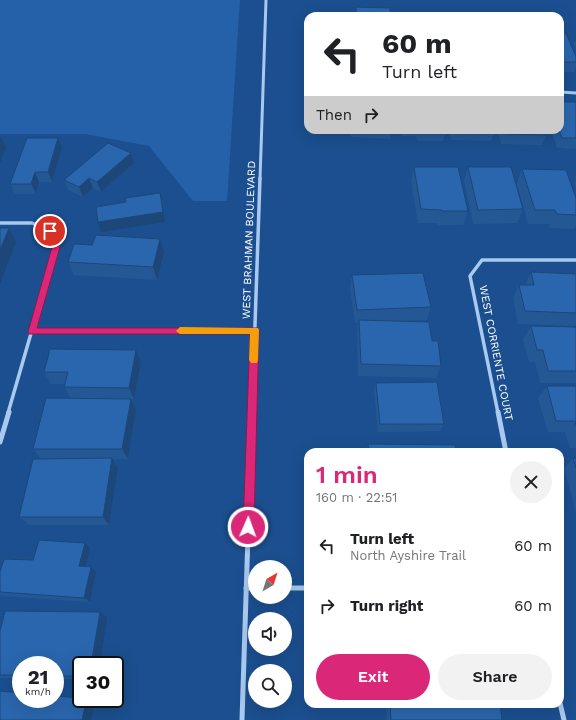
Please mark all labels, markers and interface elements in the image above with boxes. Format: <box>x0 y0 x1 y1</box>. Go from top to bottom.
text: 60 m <box>382 27 452 60</box>
icon: left <box>316 28 368 80</box>
text: Turn left <box>382 61 457 82</box>
icon: right <box>360 104 382 126</box>
text: Then <box>316 106 352 124</box>
street label: WEST BRAHMAN BOULEVARD <box>240 161 258 319</box>
pin <box>33 214 67 248</box>
icon: arrive <box>39 220 61 242</box>
street label: WEST CORRIENTE COURT <box>476 284 516 422</box>
text: 1 min <box>316 461 378 489</box>
button: close <box>510 461 552 503</box>
text: 160 m · 22:51 <box>316 490 397 505</box>
position arrow <box>227 506 269 548</box>
text: Turn left <box>350 530 414 548</box>
icon: left <box>316 535 338 557</box>
text: 60 m <box>514 537 552 555</box>
text: North Ayshire Trail <box>350 548 466 563</box>
north arrow <box>248 560 292 604</box>
map controls <box>248 560 292 708</box>
icon: right <box>316 595 338 617</box>
text: Turn right <box>350 597 423 615</box>
text: 60 m <box>514 597 552 615</box>
button: sound <box>248 612 292 656</box>
button: Exit <box>316 654 430 700</box>
button: Share <box>438 654 552 700</box>
speed limit sign: 30 <box>72 656 124 708</box>
button: search <box>248 664 292 708</box>
text: 21 <box>28 665 48 689</box>
text: km/h <box>25 686 51 697</box>

